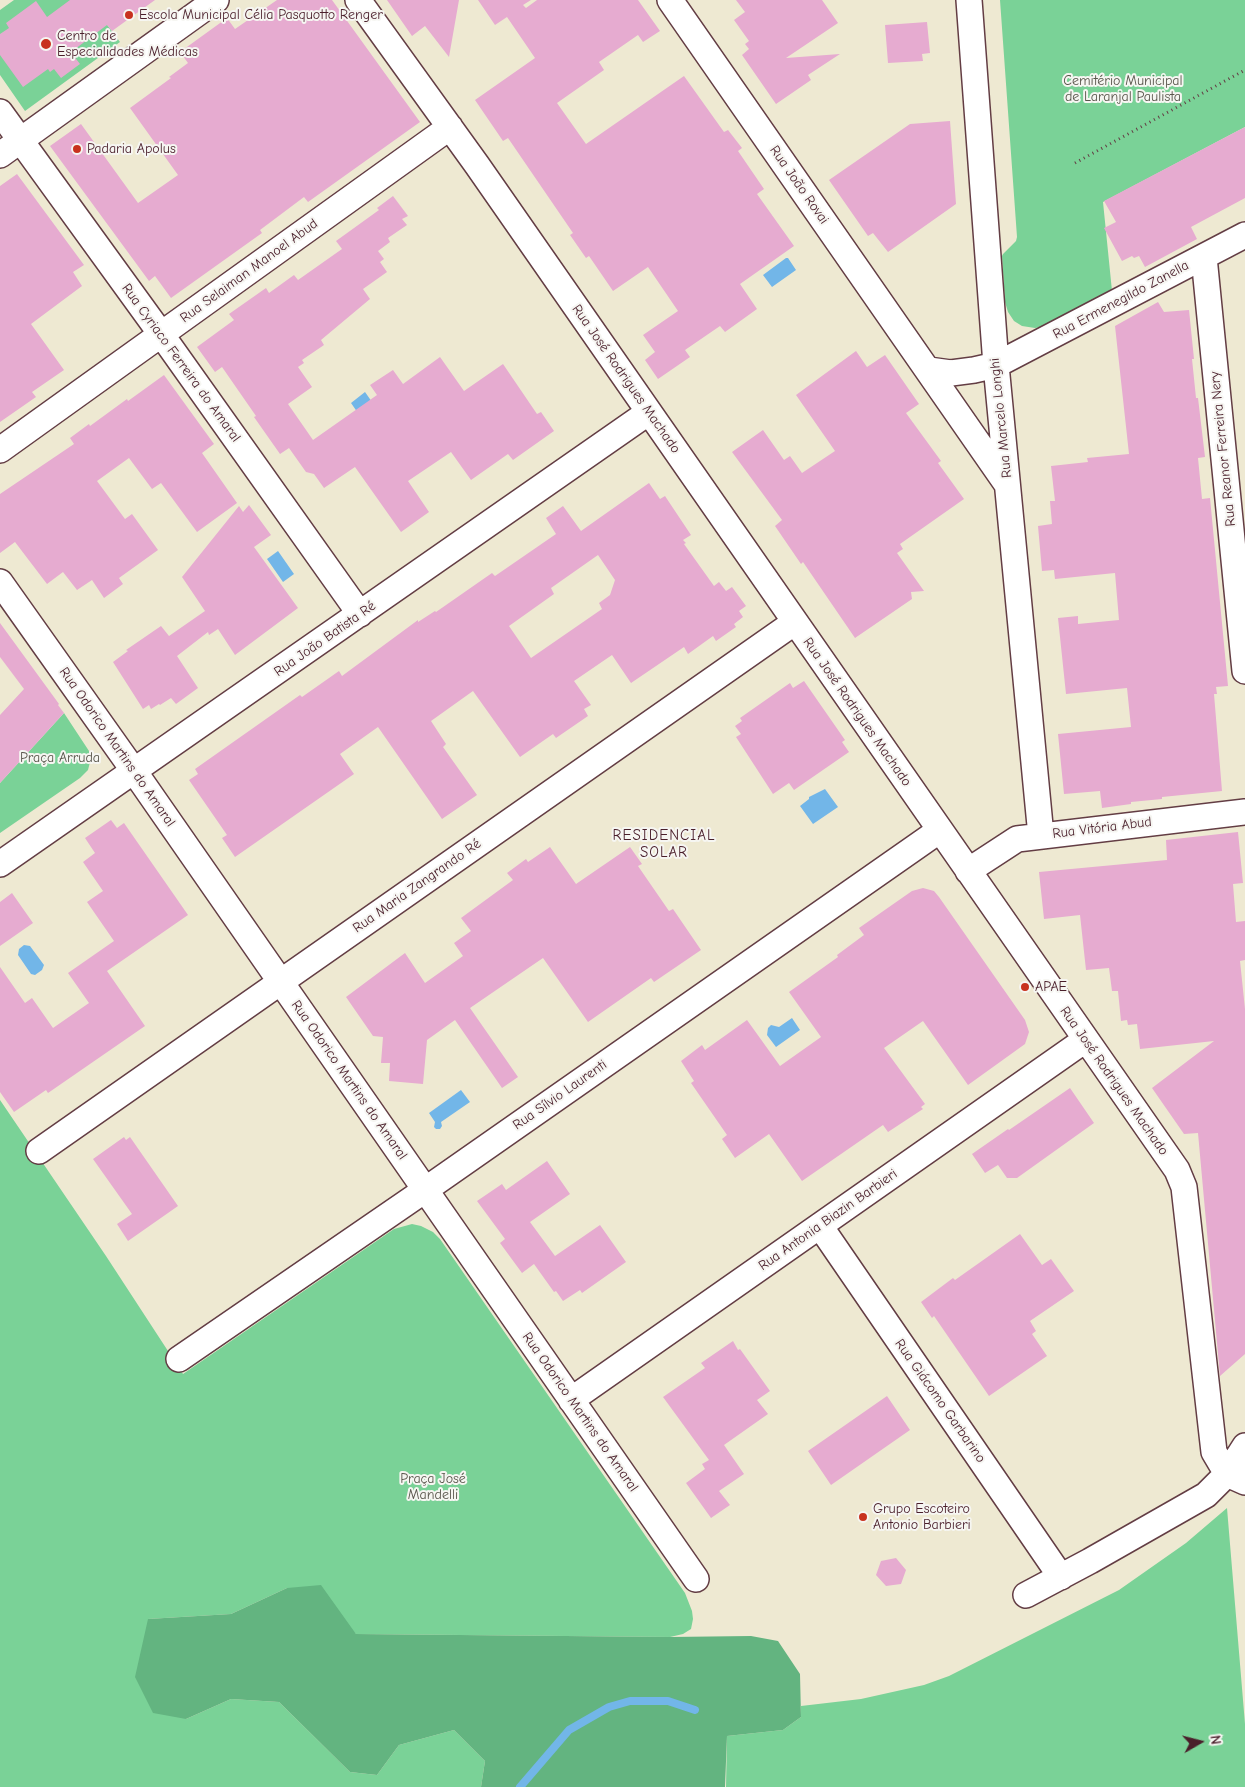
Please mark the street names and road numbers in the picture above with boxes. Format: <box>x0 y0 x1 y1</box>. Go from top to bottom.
street label: Rua João Rovai <box>766 143 832 227</box>
street label: Rua Selaiman Manoel Abud <box>177 215 321 327</box>
street label: Rua Ermenegildo Zanella <box>1050 257 1192 343</box>
street label: Rua Cyriaco Ferreira do Amaral <box>118 281 244 445</box>
street label: Rua José Rodrigues Machado <box>568 301 684 457</box>
street label: Rua Marcelo Longhi <box>986 357 1016 479</box>
street label: Rua Reanor Ferreira Nery <box>1207 371 1239 527</box>
street label: Rua João Batista Ré <box>271 598 379 680</box>
street label: Rua José Rodrigues Machado <box>799 634 915 790</box>
street label: Rua Odorico Martins do Amaral <box>55 664 179 830</box>
street label: Rua Vitória Abud <box>1051 814 1153 842</box>
street label: Rua Maria Zangrando Ré <box>350 835 484 937</box>
street label: Rua Odorico Martins do Amaral <box>287 997 411 1163</box>
street label: Rua José Rodrigues Machado <box>1056 1003 1172 1159</box>
street label: Rua Sílvio Laurenti <box>510 1056 610 1134</box>
street label: Rua Antonia Biazin Barbieri <box>755 1166 901 1274</box>
street label: Rua Odorico Martins do Amaral <box>518 1329 642 1495</box>
street label: Rua Giácomo Garbarino <box>891 1336 989 1466</box>

